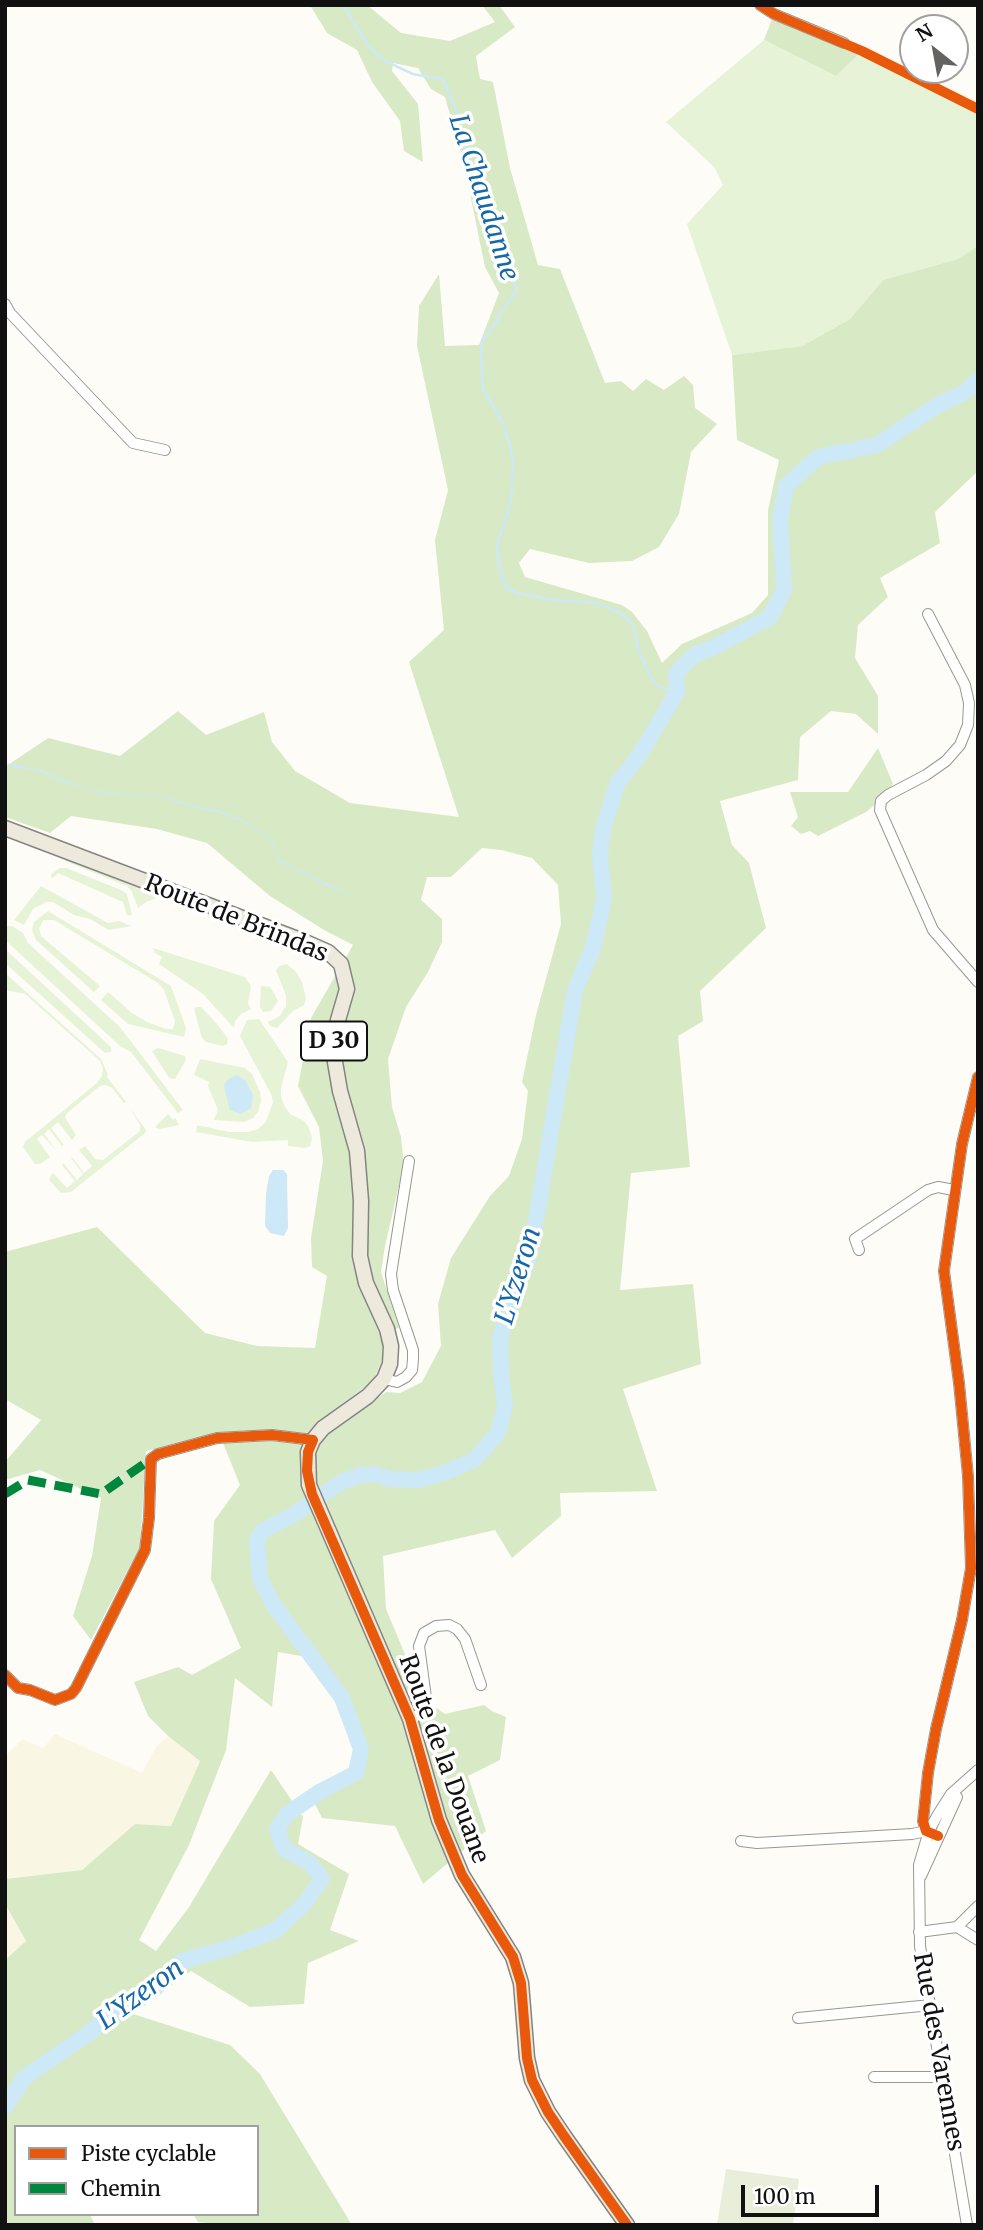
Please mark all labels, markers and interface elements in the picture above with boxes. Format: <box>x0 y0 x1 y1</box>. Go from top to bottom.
north arrow <box>899 14 969 84</box>
text: N <box>912 19 937 47</box>
water label: La Chaudanne <box>441 111 525 285</box>
street label: Route de Brindas <box>140 869 332 969</box>
road number: D 30 <box>301 1022 367 1060</box>
water label: L'Yzeron <box>490 1224 548 1328</box>
street label: Route de la Douane <box>392 1651 494 1867</box>
street label: Rue des Varennes <box>906 1951 970 2153</box>
water label: L'Yzeron <box>92 1953 190 2037</box>
legend <box>14 2125 259 2216</box>
text: Piste cyclable <box>81 2140 216 2167</box>
scale bar <box>745 2170 883 2214</box>
text: Chemin <box>81 2175 161 2202</box>
text: 100 m <box>754 2183 816 2210</box>

